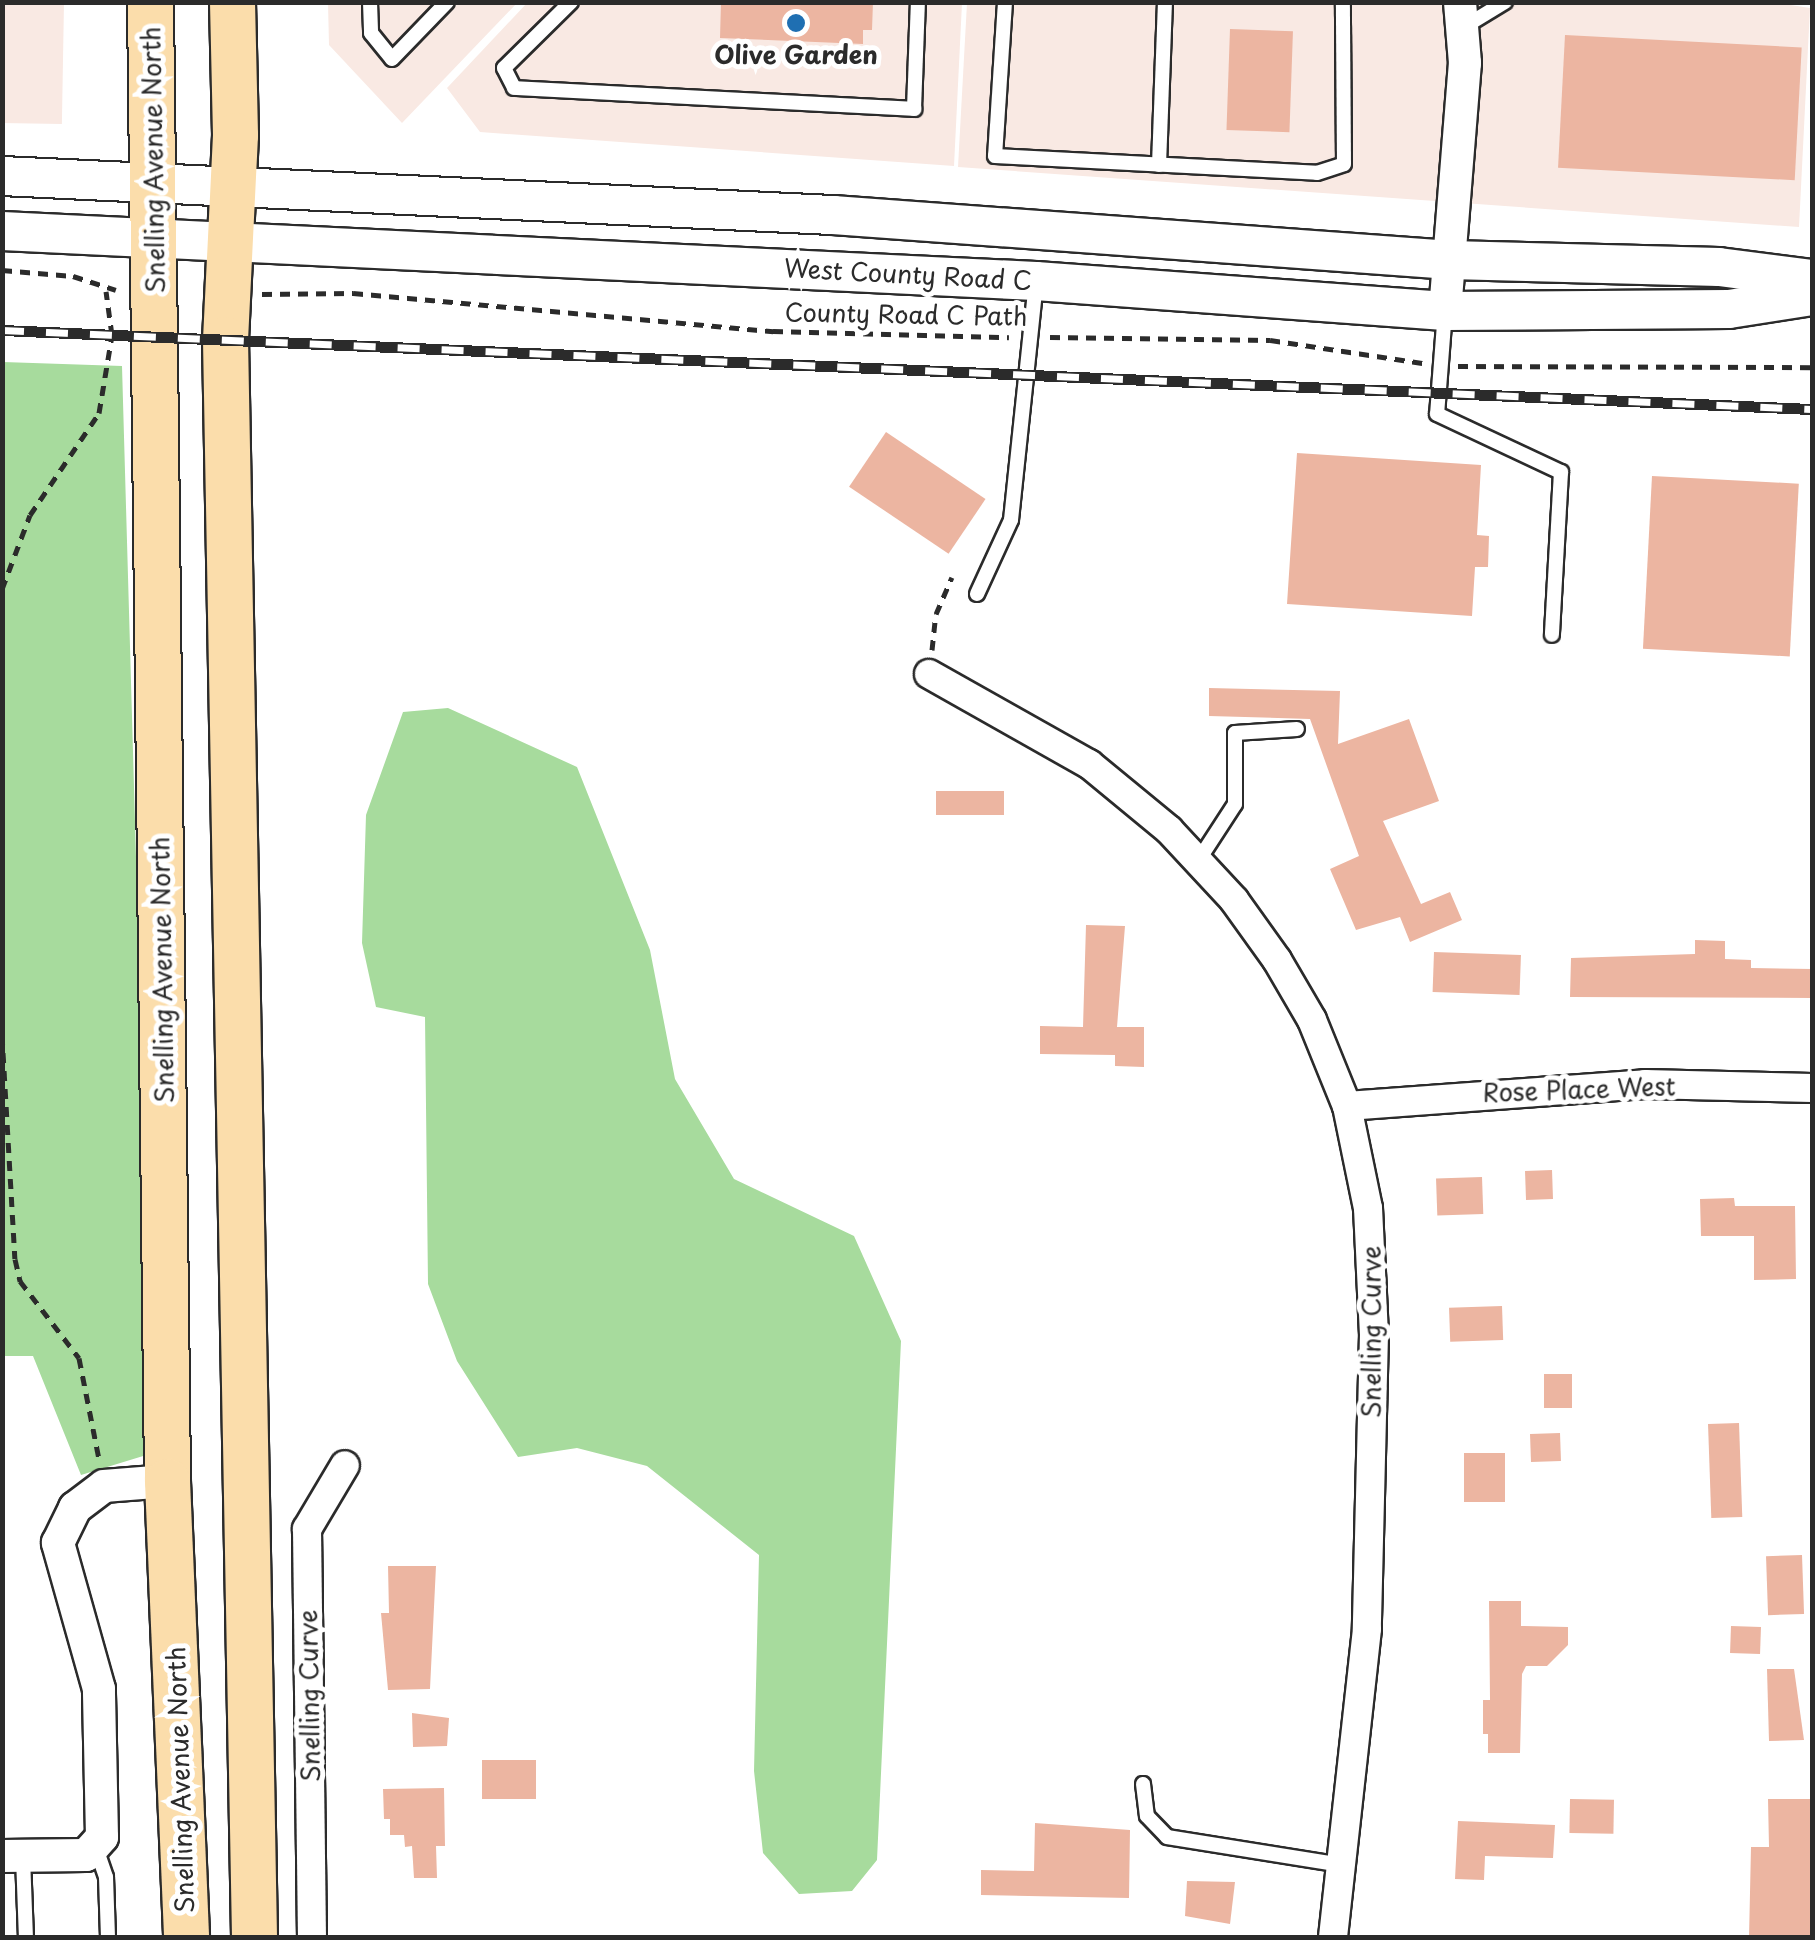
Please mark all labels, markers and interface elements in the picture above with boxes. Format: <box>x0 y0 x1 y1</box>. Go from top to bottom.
marker: Olive Garden <box>785 12 807 34</box>
street label: Snelling Avenue North <box>136 27 170 293</box>
place label: Olive Garden <box>714 39 878 69</box>
street label: West County Road C <box>783 253 1033 295</box>
street label: County Road C Path <box>784 297 1028 331</box>
street label: Snelling Avenue North <box>145 837 179 1103</box>
street label: Rose Place West <box>1482 1071 1676 1107</box>
street label: Snelling Curve <box>1356 1245 1386 1419</box>
street label: Snelling Curve <box>292 1609 326 1783</box>
street label: Snelling Avenue North <box>160 1646 200 1914</box>

